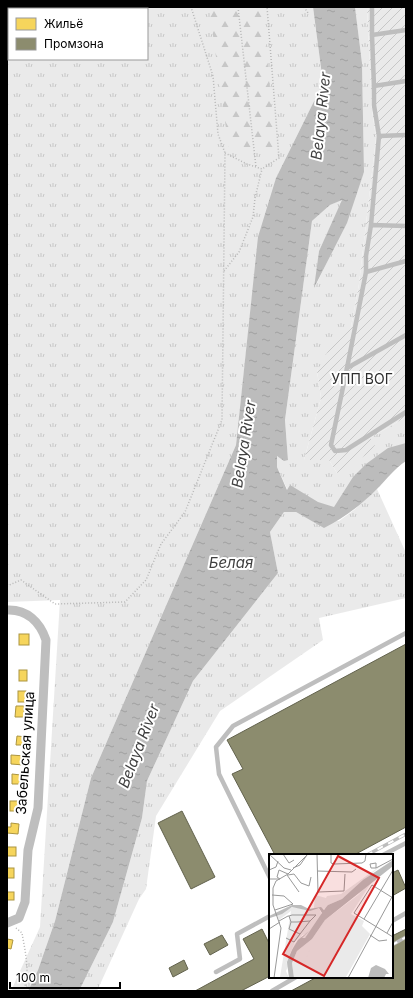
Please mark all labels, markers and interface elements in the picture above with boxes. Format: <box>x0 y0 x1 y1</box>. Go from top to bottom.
legend <box>8 8 148 60</box>
text: Жильё <box>44 16 83 31</box>
text: Промзона <box>44 36 104 51</box>
water label: Belaya River <box>306 71 335 161</box>
park label: УПП ВОГ <box>331 370 393 387</box>
water label: Belaya River <box>227 398 260 489</box>
water label: Белая <box>209 553 253 572</box>
street label: Забельская улица <box>12 691 37 815</box>
water label: Belaya River <box>114 701 163 790</box>
inset map <box>269 854 393 978</box>
scale bar <box>10 964 120 990</box>
text: 100 m <box>16 970 50 985</box>

